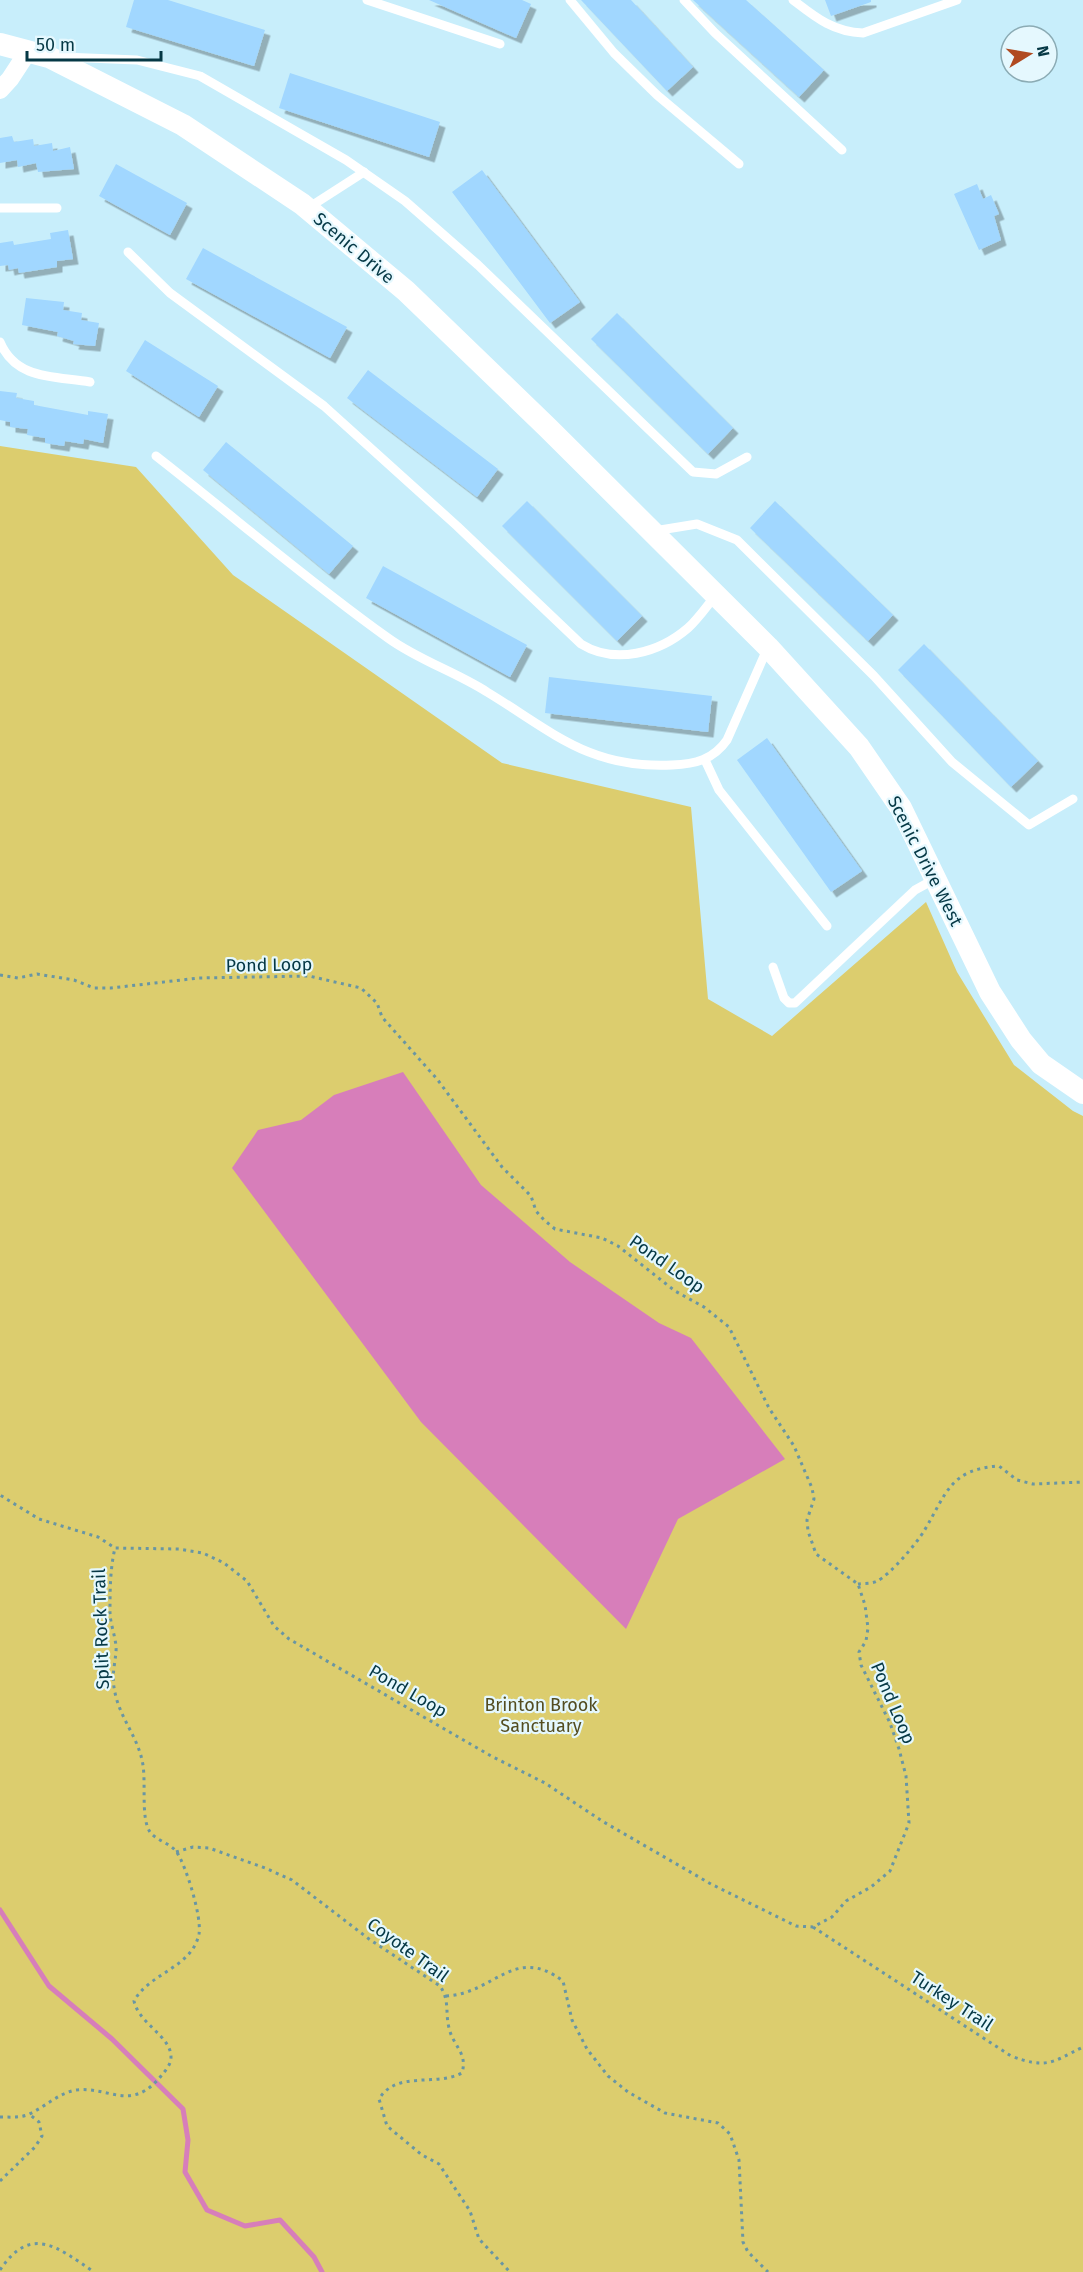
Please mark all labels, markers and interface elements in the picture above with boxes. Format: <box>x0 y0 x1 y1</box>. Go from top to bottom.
scale bar <box>27 24 160 62</box>
north arrow <box>999 24 1059 84</box>
text: 50 m <box>36 34 75 56</box>
text: N <box>1033 44 1054 58</box>
street label: Scenic Drive <box>309 208 399 288</box>
street label: Scenic Drive West <box>883 792 968 930</box>
street label: Pond Loop <box>225 953 313 977</box>
street label: Pond Loop <box>625 1230 709 1298</box>
street label: Split Rock Trail <box>88 1568 114 1690</box>
street label: Pond Loop <box>866 1659 920 1747</box>
street label: Pond Loop <box>365 1660 451 1722</box>
park label: Brinton Brook Sanctuary <box>484 1694 598 1737</box>
street label: Coyote Trail <box>363 1913 453 1987</box>
street label: Turkey Trail <box>907 1966 997 2036</box>

